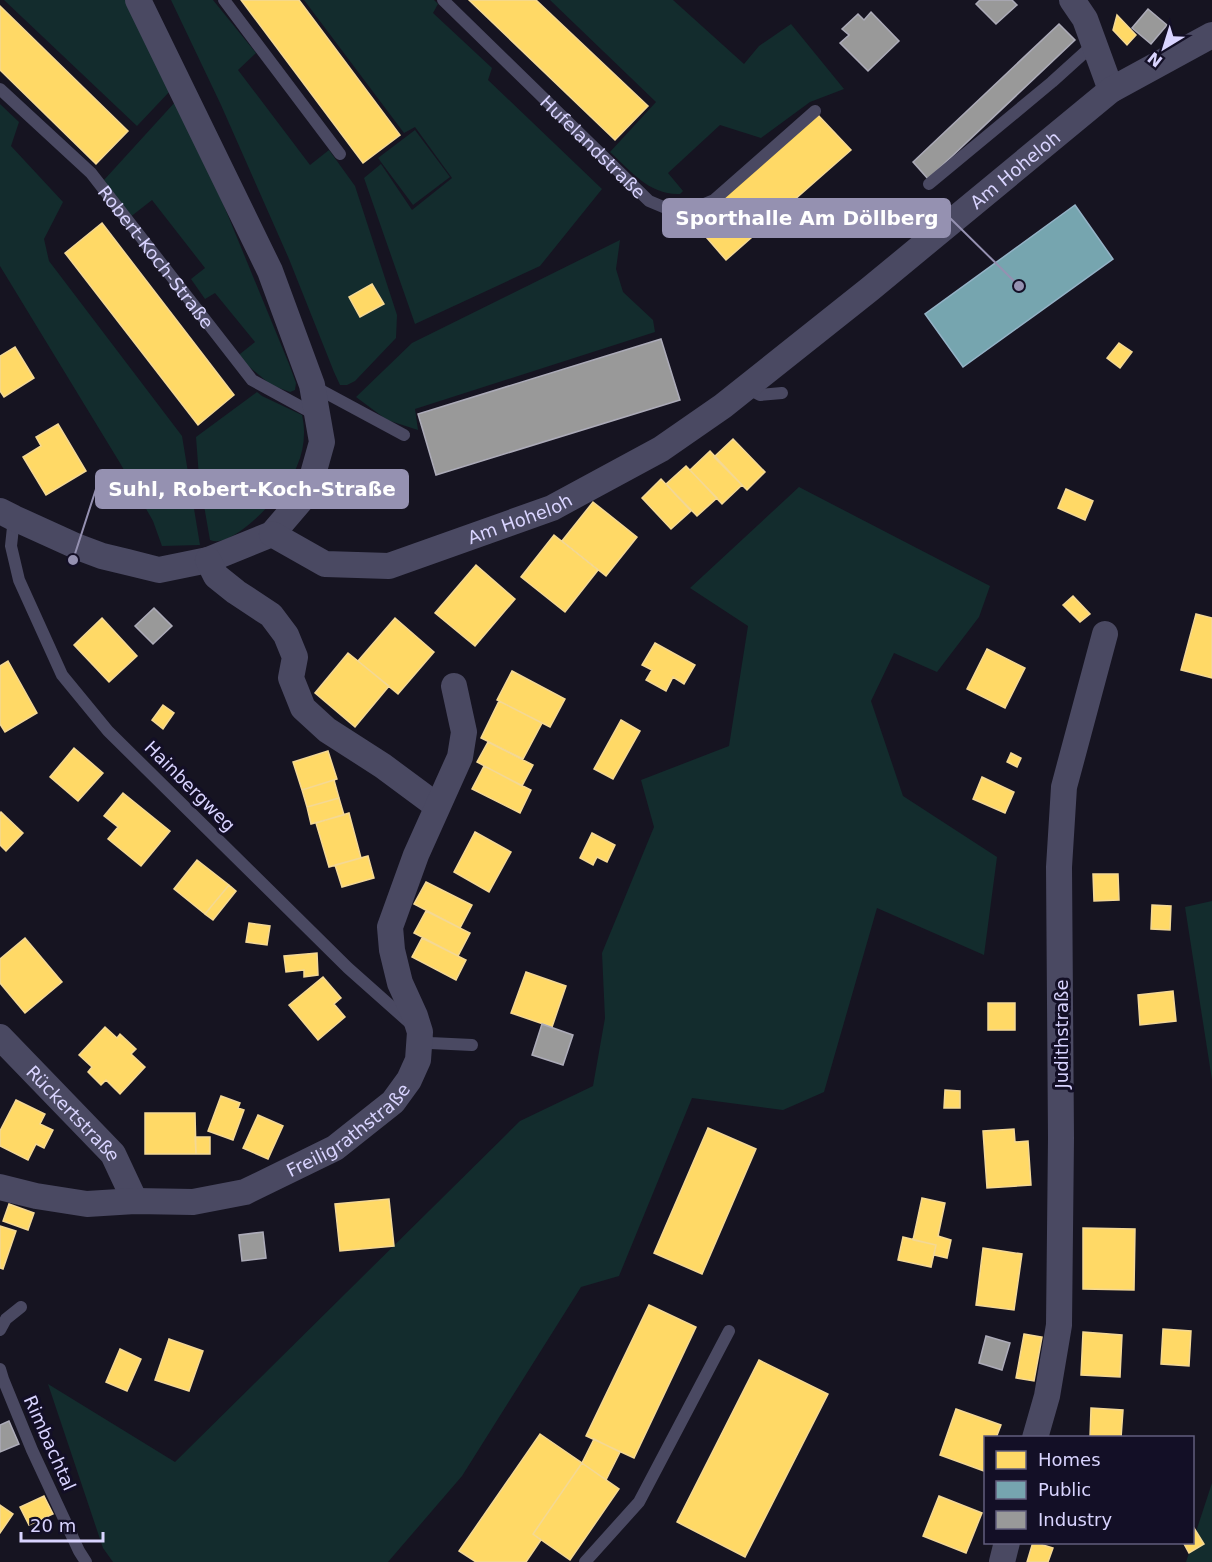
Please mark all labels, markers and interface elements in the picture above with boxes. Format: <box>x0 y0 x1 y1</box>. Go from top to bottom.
north arrow <box>1134 18 1194 78</box>
text: N <box>1144 48 1166 71</box>
street label: Hufelandstraße <box>536 91 650 203</box>
street label: Am Hoheloh <box>966 126 1064 213</box>
street label: Robert-Koch-Straße <box>94 181 218 332</box>
callout: Sporthalle Am Döllberg <box>663 199 950 237</box>
text: Sporthalle Am Döllberg <box>675 206 939 230</box>
callout: Suhl, Robert-Koch-Straße <box>96 470 408 508</box>
text: Suhl, Robert-Koch-Straße <box>108 477 396 501</box>
street label: Am Hoheloh <box>465 489 576 548</box>
street label: Hainbergweg <box>140 736 240 836</box>
street label: Judithstraße <box>1051 980 1072 1089</box>
street label: Rückertstraße <box>22 1061 125 1164</box>
street label: Freiligrathstraße <box>283 1079 414 1181</box>
street label: Rimbachtal <box>20 1392 80 1494</box>
legend <box>984 1436 1194 1544</box>
text: Homes <box>1038 1449 1101 1470</box>
text: Public <box>1038 1479 1091 1500</box>
scale bar <box>21 1505 104 1543</box>
text: Industry <box>1038 1509 1112 1530</box>
text: 20 m <box>30 1515 76 1536</box>

